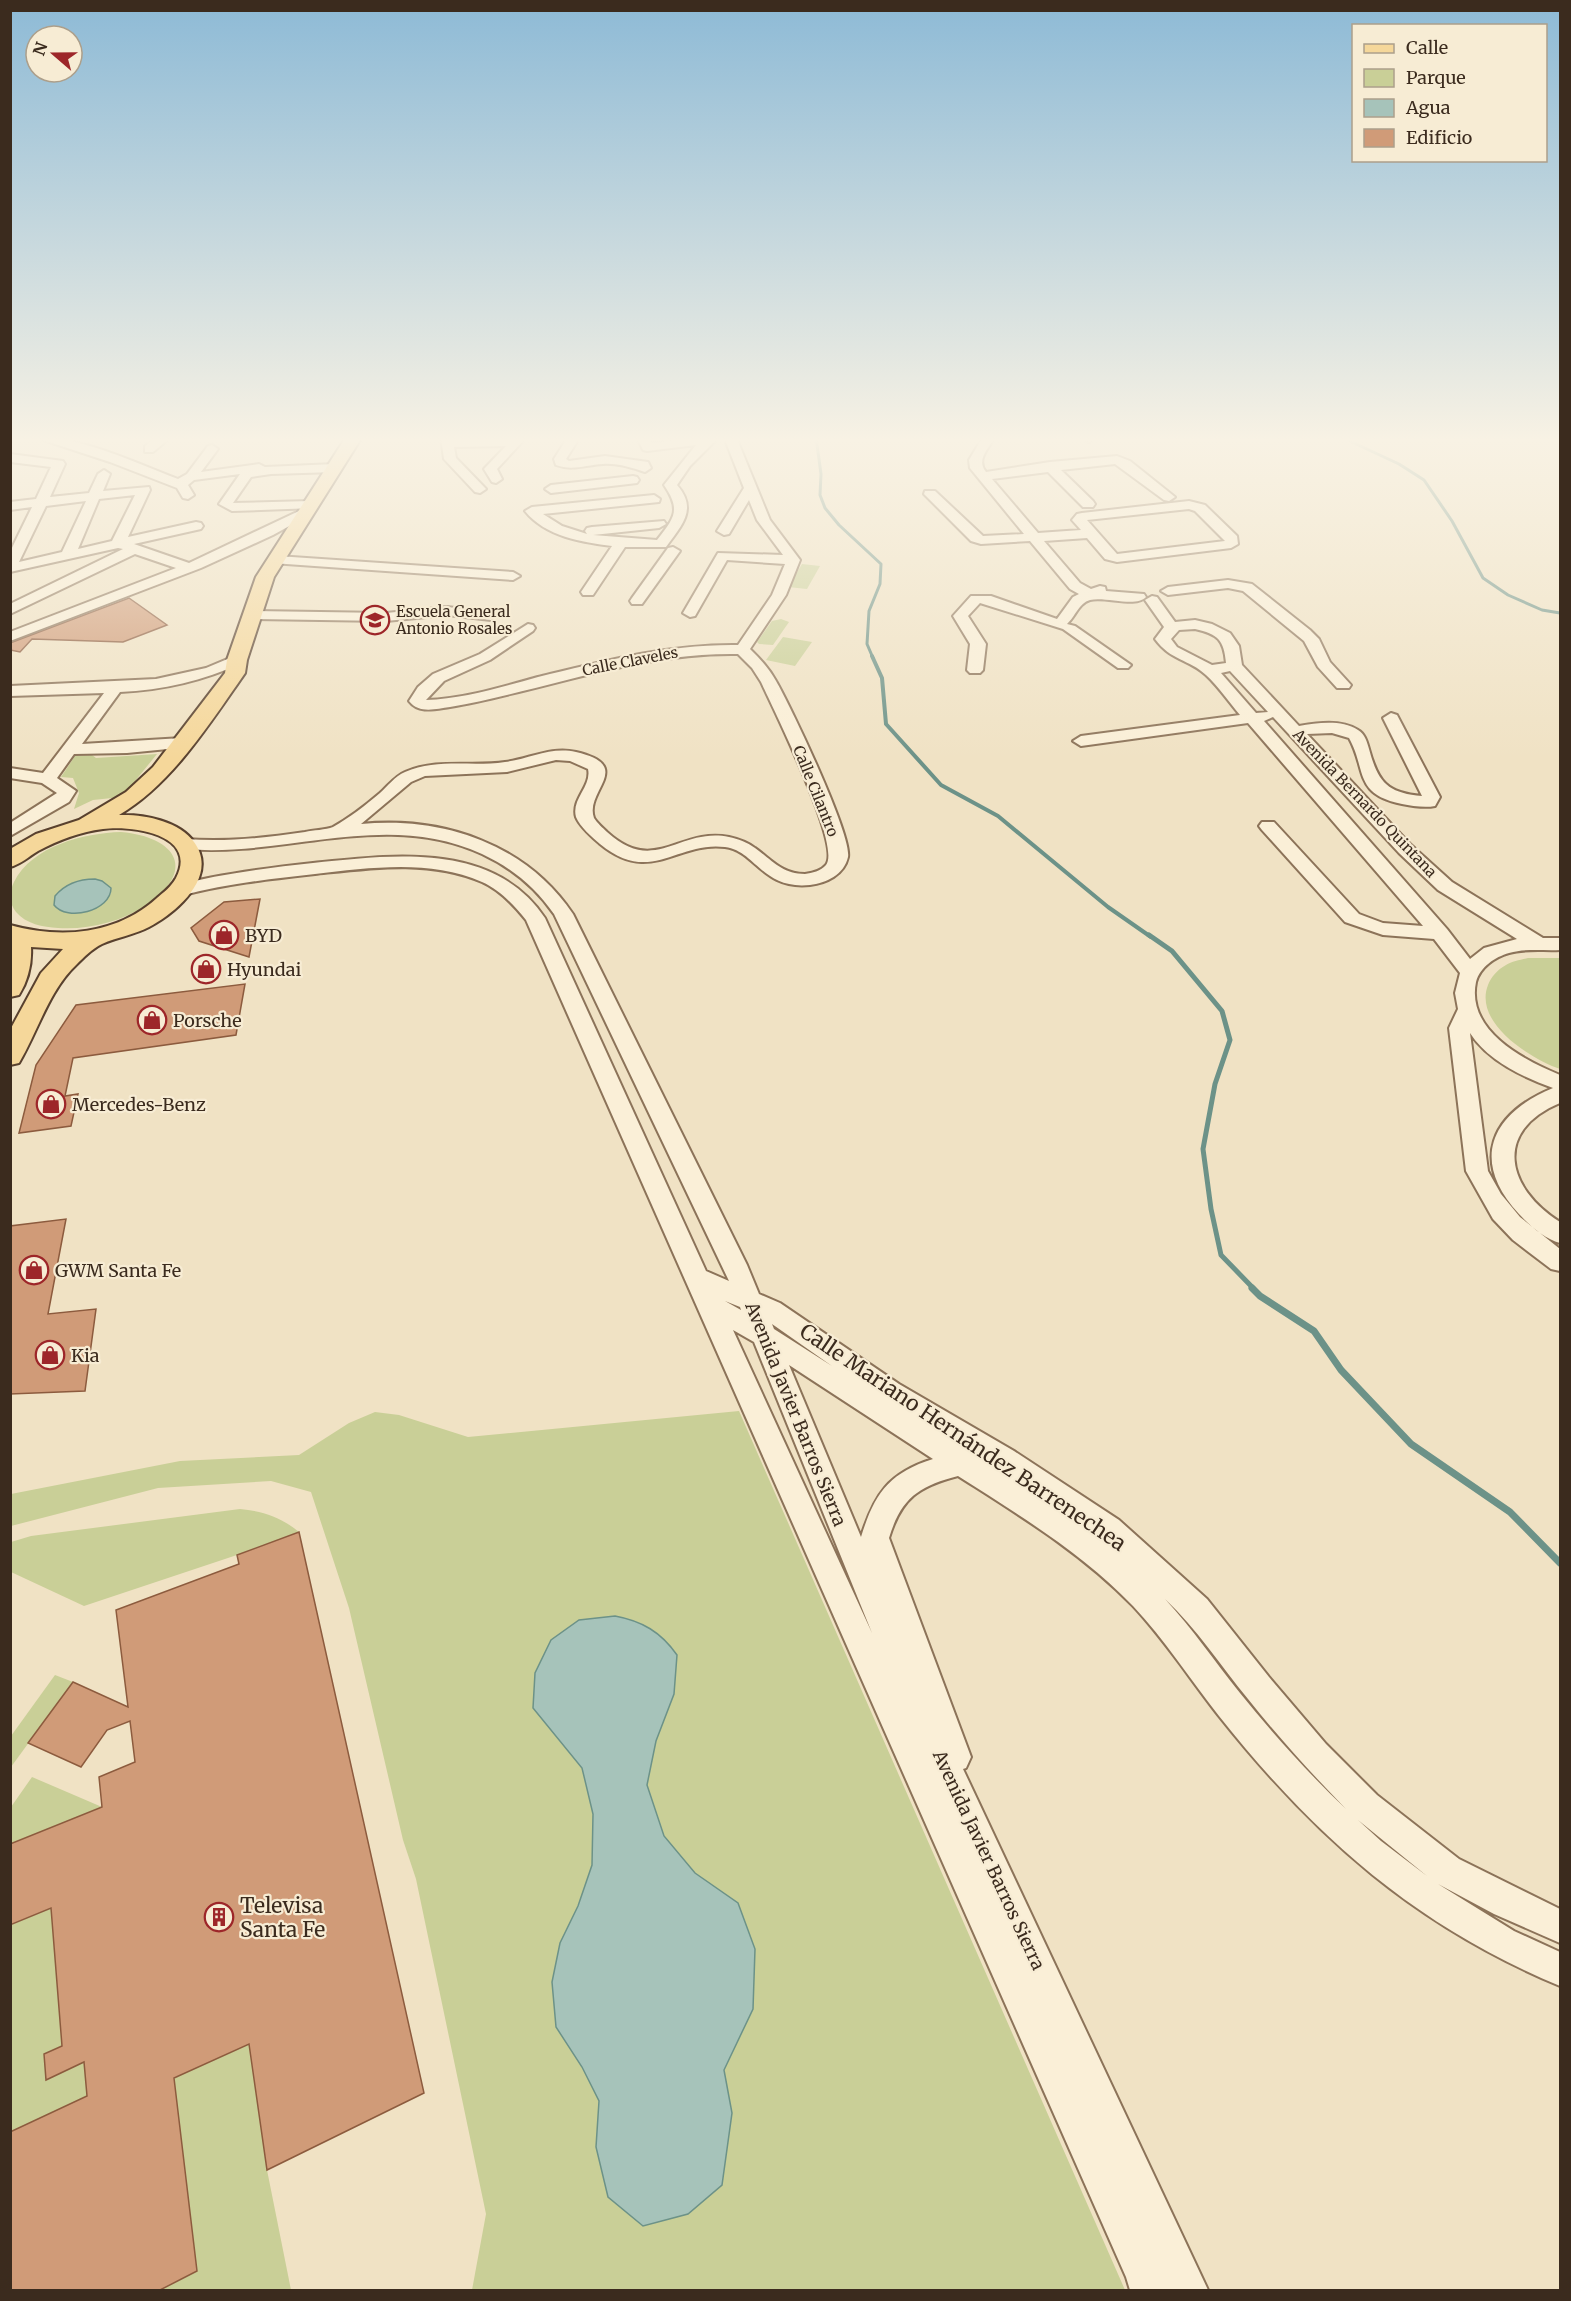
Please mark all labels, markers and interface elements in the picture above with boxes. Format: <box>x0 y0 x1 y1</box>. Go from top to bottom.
north arrow <box>24 24 84 84</box>
legend <box>1352 24 1547 162</box>
text: Calle <box>1406 36 1448 59</box>
text: N <box>28 39 52 58</box>
text: Parque <box>1406 66 1466 89</box>
text: Agua <box>1405 96 1451 119</box>
text: Edificio <box>1406 126 1472 149</box>
place label: Escuela General Antonio Rosales <box>395 602 512 638</box>
school or university icon: Escuela General Antonio Rosales <box>359 604 391 636</box>
street label: Calle Claveles <box>581 642 679 680</box>
street label: Avenida Bernardo Quintana <box>1288 724 1441 881</box>
street label: Calle Cilantro <box>789 743 843 840</box>
shop icon: BYD <box>208 919 240 951</box>
place label: BYD <box>245 924 282 947</box>
shop icon: Hyundai <box>190 953 222 985</box>
place label: Hyundai <box>227 958 301 981</box>
shop icon: Porsche <box>136 1004 168 1036</box>
place label: Porsche <box>173 1009 242 1032</box>
shop icon: Mercedes-Benz <box>35 1088 67 1120</box>
place label: Mercedes-Benz <box>72 1093 206 1116</box>
shop icon: GWM Santa Fe <box>18 1254 50 1286</box>
place label: GWM Santa Fe <box>55 1259 181 1282</box>
street label: Avenida Javier Barros Sierra <box>740 1298 852 1530</box>
street label: Calle Mariano Hernández Barrenechea <box>795 1317 1131 1557</box>
shop icon: Kia <box>34 1339 66 1371</box>
place label: Kia <box>71 1344 100 1367</box>
street label: Avenida Javier Barros Sierra <box>927 1746 1050 1974</box>
place label: Televisa Santa Fe <box>240 1892 325 1943</box>
building icon: Televisa Santa Fe <box>203 1901 235 1933</box>

